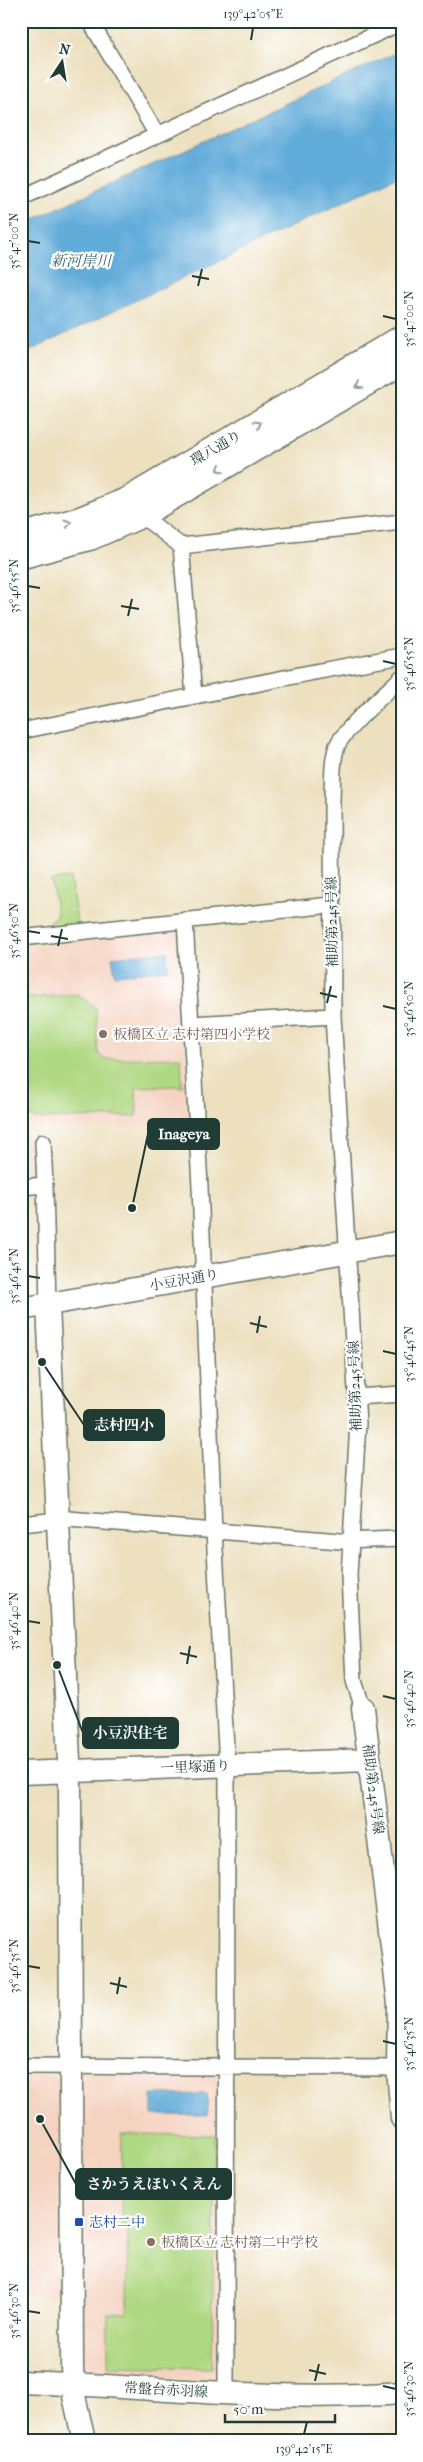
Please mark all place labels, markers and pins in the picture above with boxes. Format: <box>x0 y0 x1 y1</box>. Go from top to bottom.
place label: 板橋区立 志村第四小学校 <box>113 1026 270 1043</box>
marker: 板橋区立 志村第四小学校 <box>97 1028 109 1040</box>
callout: Inageya <box>148 1119 219 1149</box>
callout: 志村四小 <box>84 1410 164 1440</box>
callout: 小豆沢住宅 <box>83 1718 178 1748</box>
callout: さかうえほいくえん <box>76 2169 231 2199</box>
place label: 志村二中 <box>89 2214 145 2231</box>
marker: 志村二中 <box>73 2216 85 2228</box>
place label: 板橋区立 志村第二中学校 <box>161 2234 318 2251</box>
marker: 板橋区立 志村第二中学校 <box>145 2236 157 2248</box>

